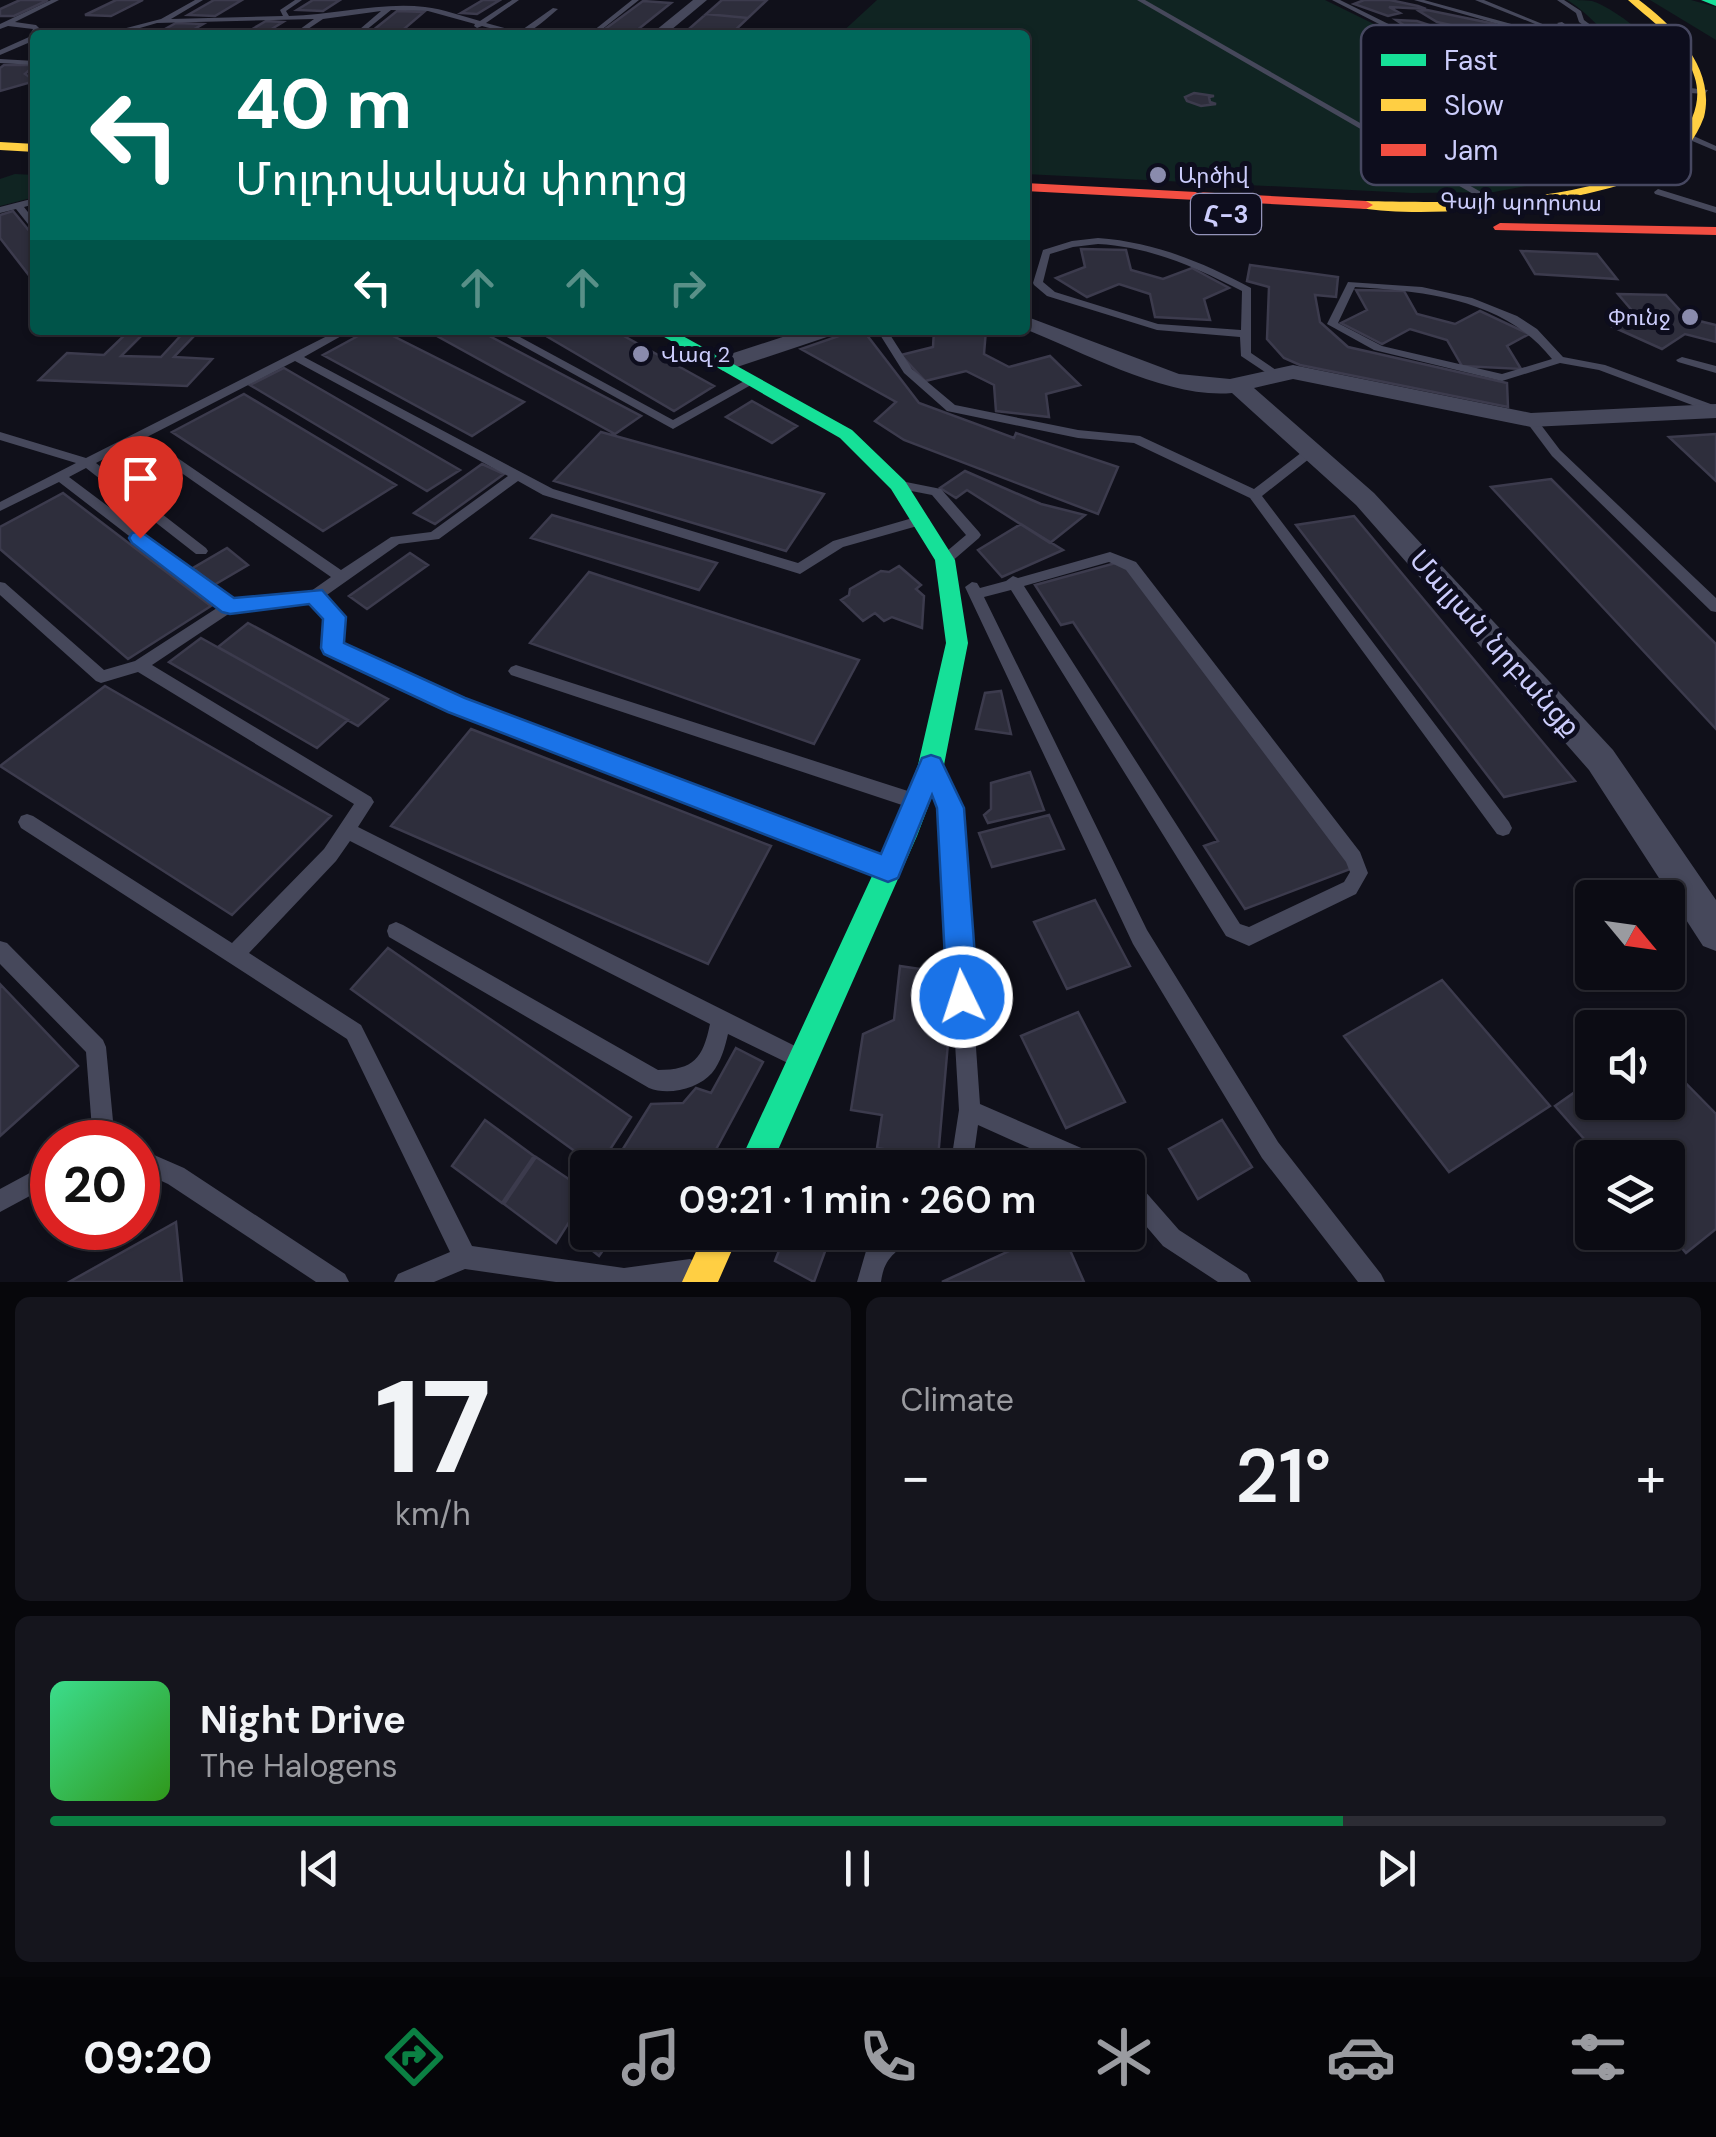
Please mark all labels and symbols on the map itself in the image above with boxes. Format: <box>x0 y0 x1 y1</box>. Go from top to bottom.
legend <box>1361 25 1691 185</box>
text: Fast <box>1444 42 1498 79</box>
text: Slow <box>1444 87 1504 124</box>
text: Jam <box>1444 132 1498 169</box>
place label: Արծիվ <box>1178 161 1250 190</box>
marker: Արծիվ <box>1147 164 1169 186</box>
street label: Գայի պողոտա <box>1440 186 1602 218</box>
road number: Հ-3 <box>1191 194 1261 234</box>
place label: Փունջ <box>1608 303 1670 332</box>
marker: Փունջ <box>1679 306 1701 328</box>
place label: Վազ 2 <box>661 340 730 369</box>
marker: Վազ 2 <box>630 343 652 365</box>
pin <box>98 436 183 539</box>
street label: Մալյան նրբանցք <box>1401 542 1589 744</box>
north arrow <box>1575 880 1685 990</box>
position arrow <box>910 945 1014 1049</box>
speed limit sign: 20 <box>30 1120 160 1250</box>

